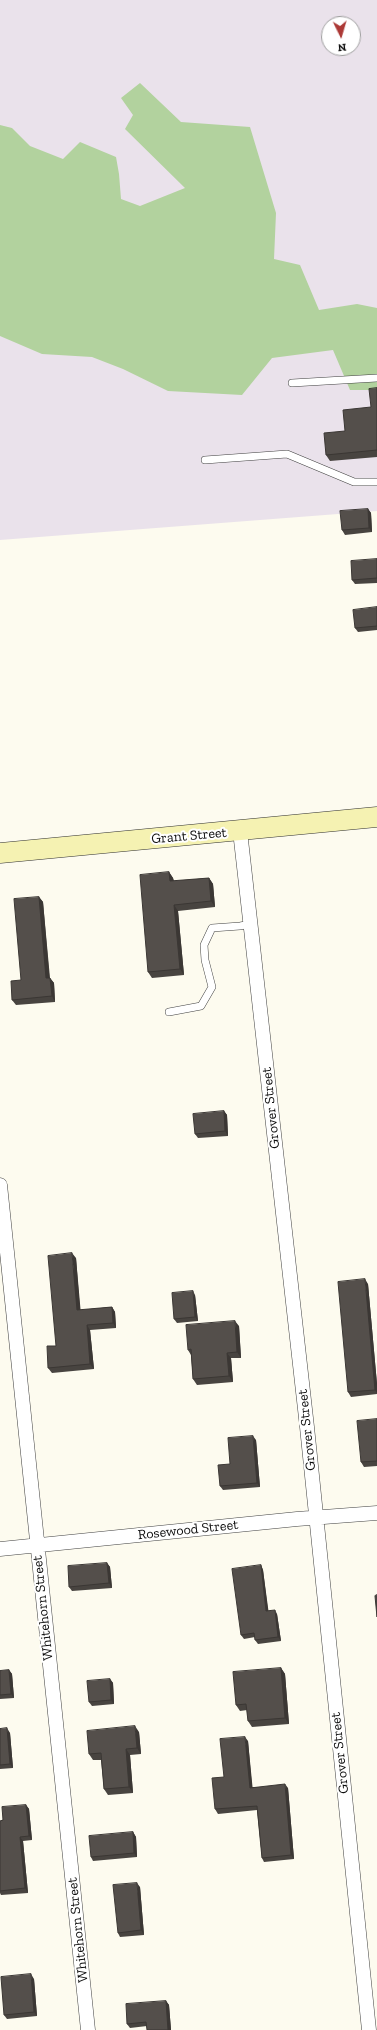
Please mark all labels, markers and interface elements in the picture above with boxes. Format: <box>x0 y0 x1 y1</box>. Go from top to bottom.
north arrow <box>321 16 361 56</box>
text: N <box>337 41 347 54</box>
street label: Grant Street <box>151 824 227 848</box>
street label: Grover Street <box>258 1066 284 1150</box>
street label: Grover Street <box>294 1388 320 1472</box>
street label: Rosewood Street <box>137 1516 239 1544</box>
street label: Whitehorn Street <box>29 1555 57 1661</box>
street label: Grover Street <box>327 1711 353 1795</box>
street label: Whitehorn Street <box>64 1877 92 1983</box>

